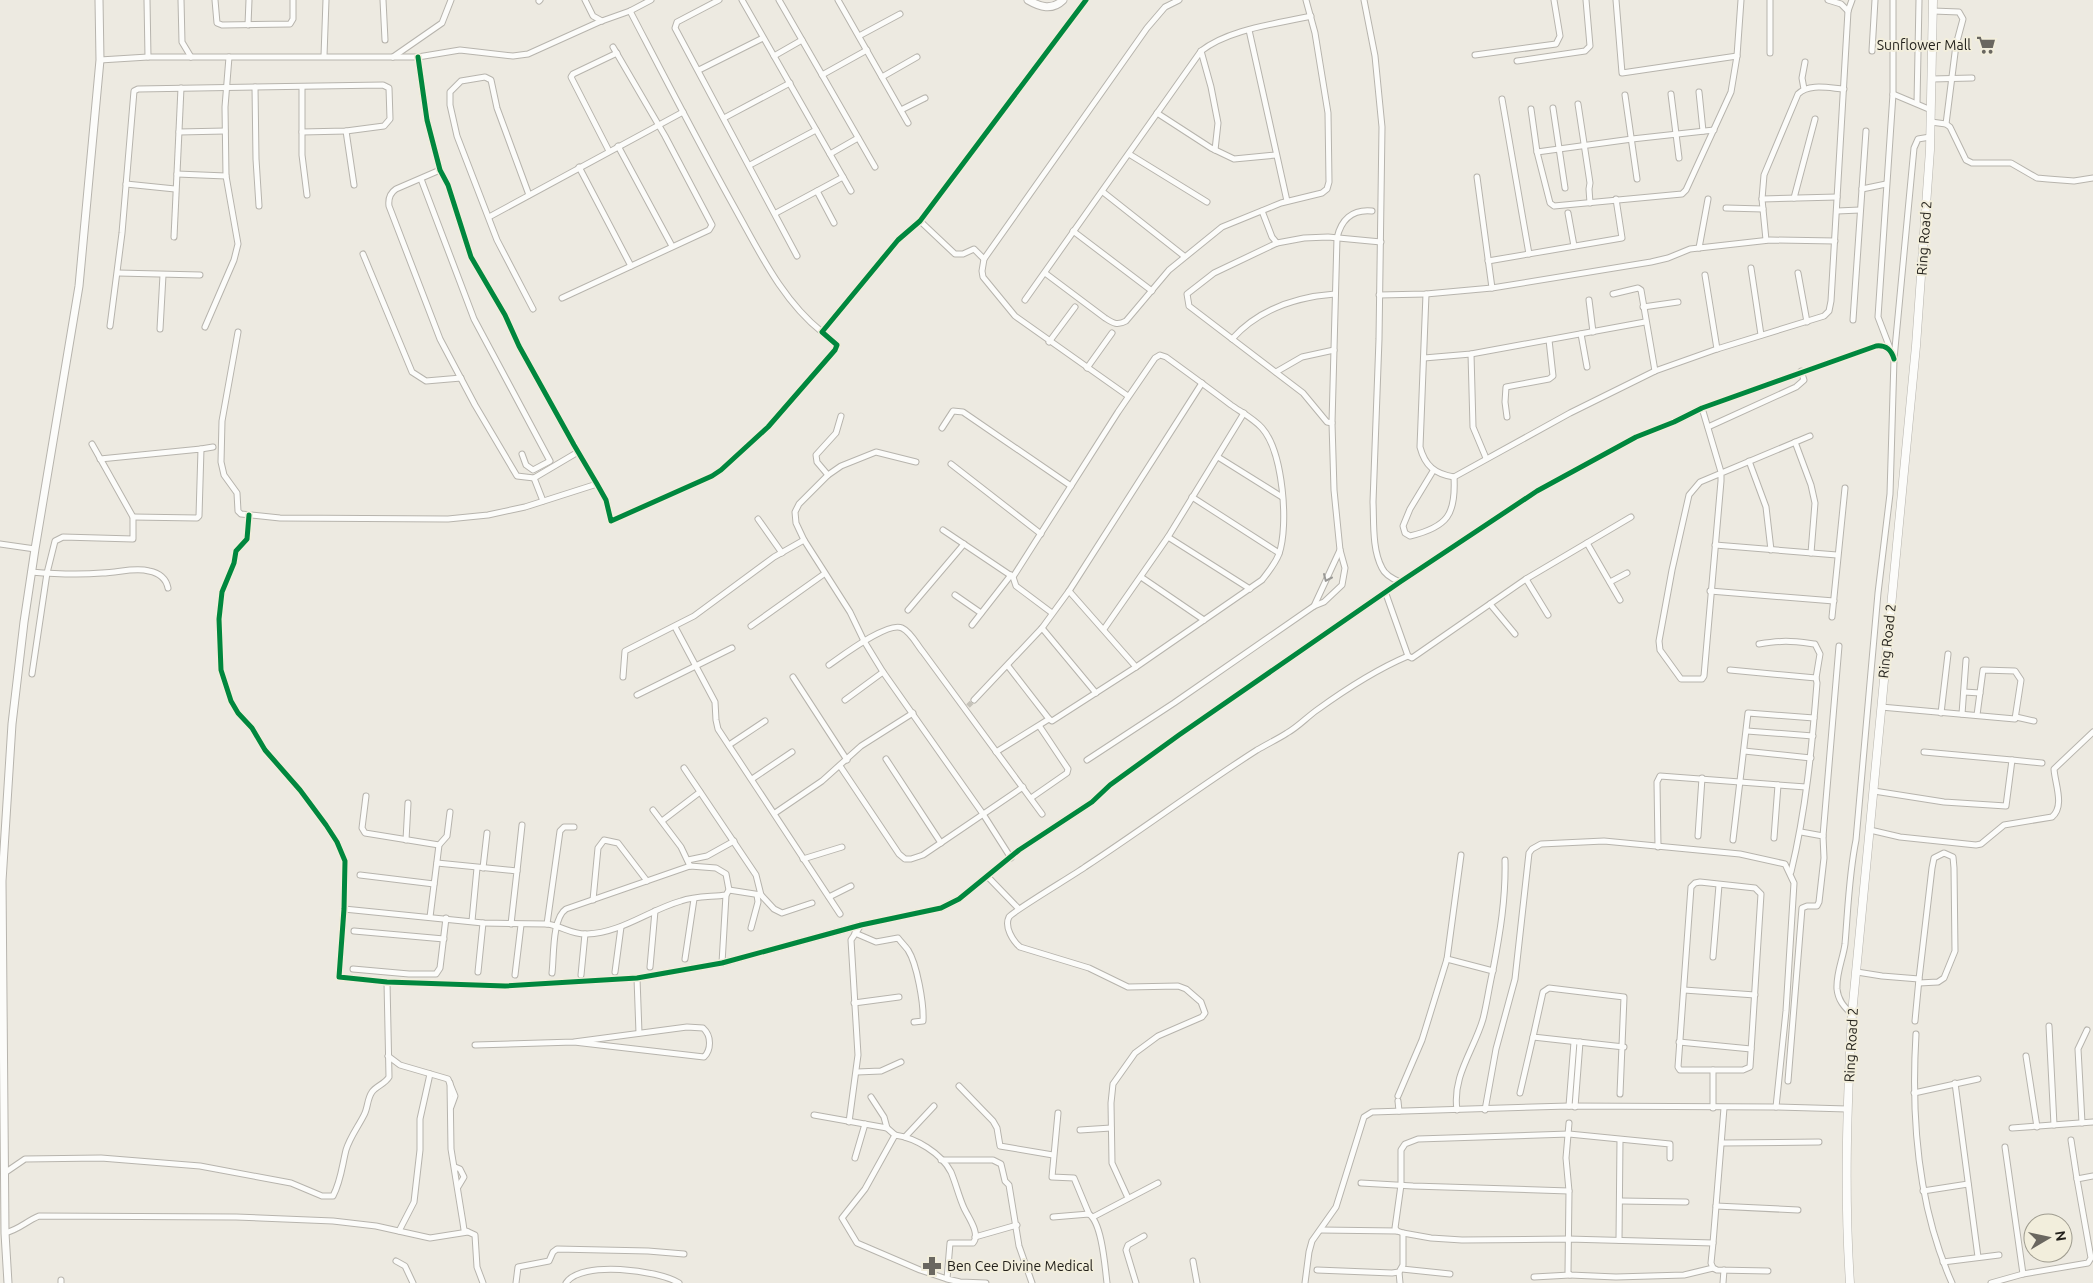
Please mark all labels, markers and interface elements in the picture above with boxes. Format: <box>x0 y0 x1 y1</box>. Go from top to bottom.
supermarket icon: Sunflower Mall <box>1975 34 1997 56</box>
place label: Sunflower Mall <box>1877 37 1971 53</box>
street label: Ring Road 2 <box>1913 200 1935 276</box>
one-way arrow <box>1323 573 1334 582</box>
street label: Ring Road 2 <box>1875 603 1899 679</box>
street label: Ring Road 2 <box>1841 1007 1861 1083</box>
north arrow <box>2023 1213 2073 1263</box>
text: N <box>2052 1230 2070 1242</box>
pharmacy icon: Ben Cee Divine Medical <box>921 1255 943 1277</box>
place label: Ben Cee Divine Medical <box>947 1258 1094 1274</box>

